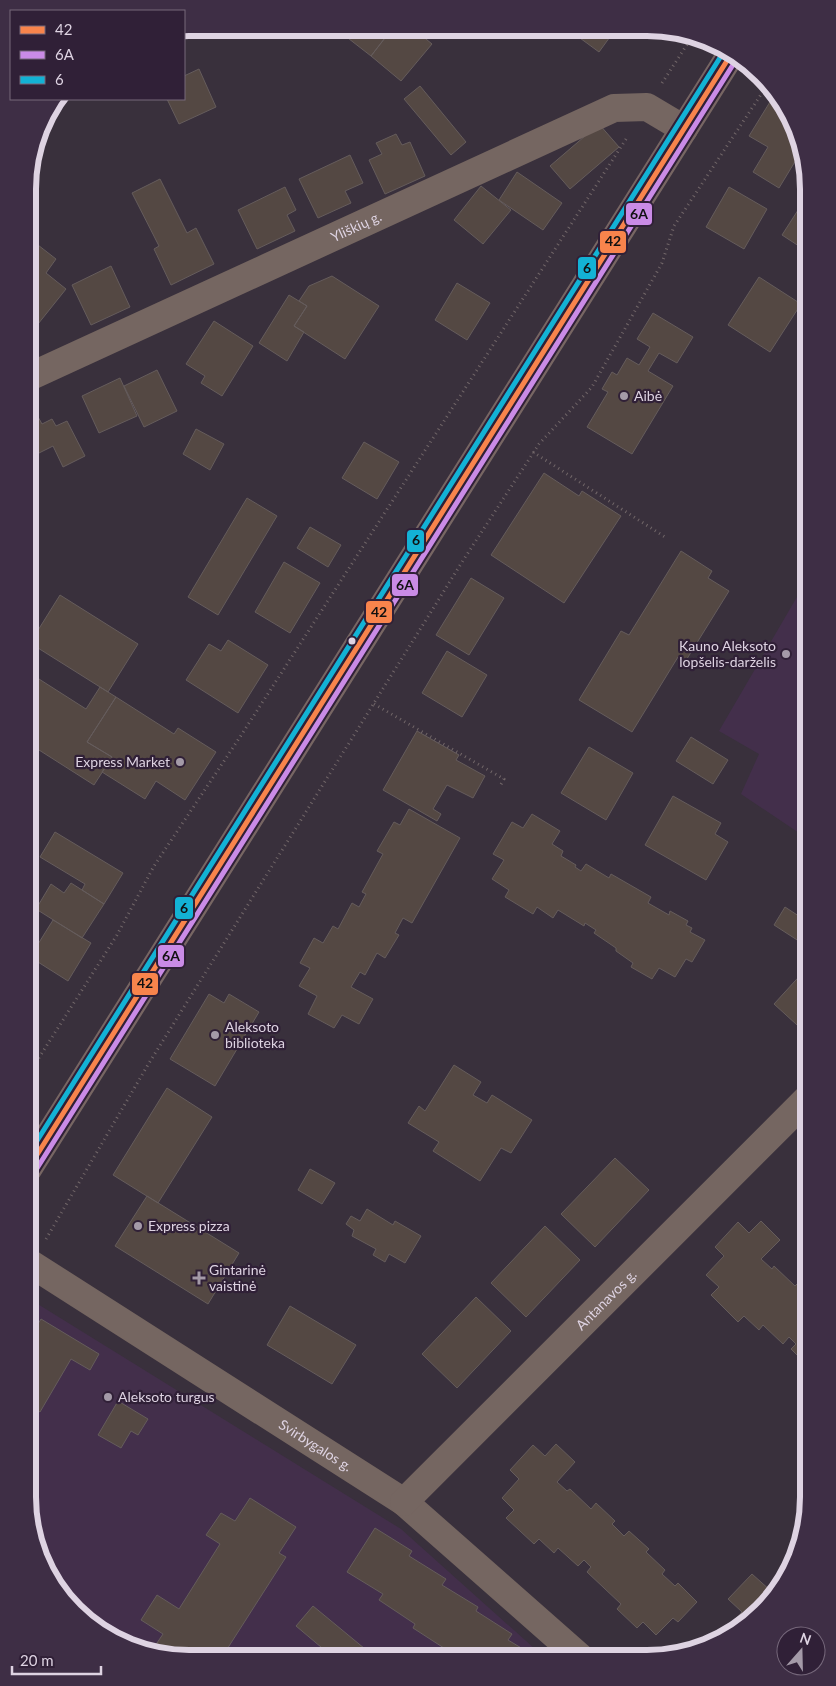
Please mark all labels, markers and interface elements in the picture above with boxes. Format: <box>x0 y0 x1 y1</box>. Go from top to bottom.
legend <box>10 10 185 100</box>
text: 42 <box>55 20 72 38</box>
text: 6A <box>55 45 75 63</box>
text: 6 <box>55 70 64 88</box>
line badge: 6A <box>625 202 653 226</box>
text: 6A <box>630 205 648 222</box>
street label: Yliškių g. <box>328 207 384 245</box>
line badge: 42 <box>599 230 627 254</box>
text: 42 <box>605 232 621 249</box>
line badge: 6 <box>577 256 597 280</box>
text: 6 <box>583 259 591 276</box>
place label: Aibė <box>634 387 662 404</box>
marker: Aibė <box>618 390 630 402</box>
line badge: 6 <box>406 529 425 553</box>
text: 6 <box>412 531 420 548</box>
line badge: 6A <box>391 573 419 597</box>
text: 6A <box>396 576 414 593</box>
line badge: 42 <box>365 600 393 624</box>
text: 42 <box>371 603 387 620</box>
unlabelled marker <box>347 636 357 646</box>
place label: Kauno Aleksoto lopšelis-darželis <box>679 637 776 670</box>
marker: Kauno Aleksoto lopšelis-darželis <box>780 648 792 660</box>
place label: Express Market <box>75 753 170 770</box>
marker: Express Market <box>174 756 186 768</box>
line badge: 6 <box>174 896 194 920</box>
text: 6 <box>180 899 188 916</box>
line badge: 6A <box>157 944 185 968</box>
text: 6A <box>162 947 180 964</box>
line badge: 42 <box>131 972 159 996</box>
text: 42 <box>137 974 153 991</box>
place label: Aleksoto biblioteka <box>225 1018 285 1051</box>
marker: Aleksoto biblioteka <box>209 1029 221 1041</box>
place label: Express pizza <box>148 1217 230 1234</box>
marker: Express pizza <box>132 1220 144 1232</box>
place label: Gintarinė vaistinė <box>209 1261 266 1294</box>
street label: Antanavos g. <box>572 1265 640 1333</box>
marker: Gintarinė vaistinė <box>193 1272 205 1284</box>
place label: Aleksoto turgus <box>118 1388 215 1405</box>
marker: Aleksoto turgus <box>102 1391 114 1403</box>
street label: Svirbygalos g. <box>276 1415 355 1475</box>
north arrow <box>776 1626 826 1676</box>
text: N <box>798 1628 814 1648</box>
scale bar <box>12 1644 101 1676</box>
text: 20 m <box>20 1651 54 1669</box>

